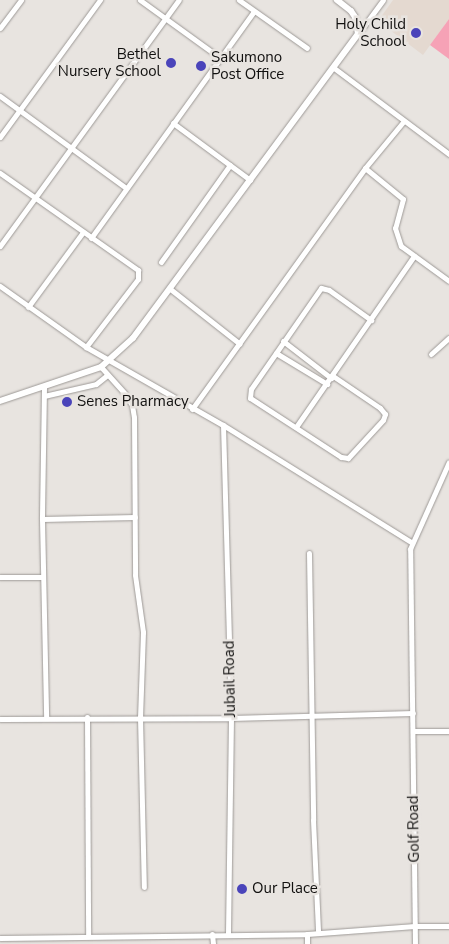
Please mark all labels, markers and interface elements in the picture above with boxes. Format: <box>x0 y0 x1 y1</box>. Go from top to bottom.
place label: Holy Child School <box>335 15 406 50</box>
marker: Holy Child School <box>410 27 422 39</box>
place label: Bethel Nursery School <box>58 45 161 80</box>
place label: Sakumono Post Office <box>211 48 284 83</box>
marker: Bethel Nursery School <box>165 57 177 69</box>
marker: Sakumono Post Office <box>195 60 207 72</box>
place label: Senes Pharmacy <box>77 393 189 411</box>
marker: Senes Pharmacy <box>61 396 73 408</box>
street label: Jubail Road <box>220 641 240 717</box>
street label: Golf Road <box>404 795 424 863</box>
place label: Our Place <box>252 880 318 898</box>
marker: Our Place <box>236 883 248 895</box>

